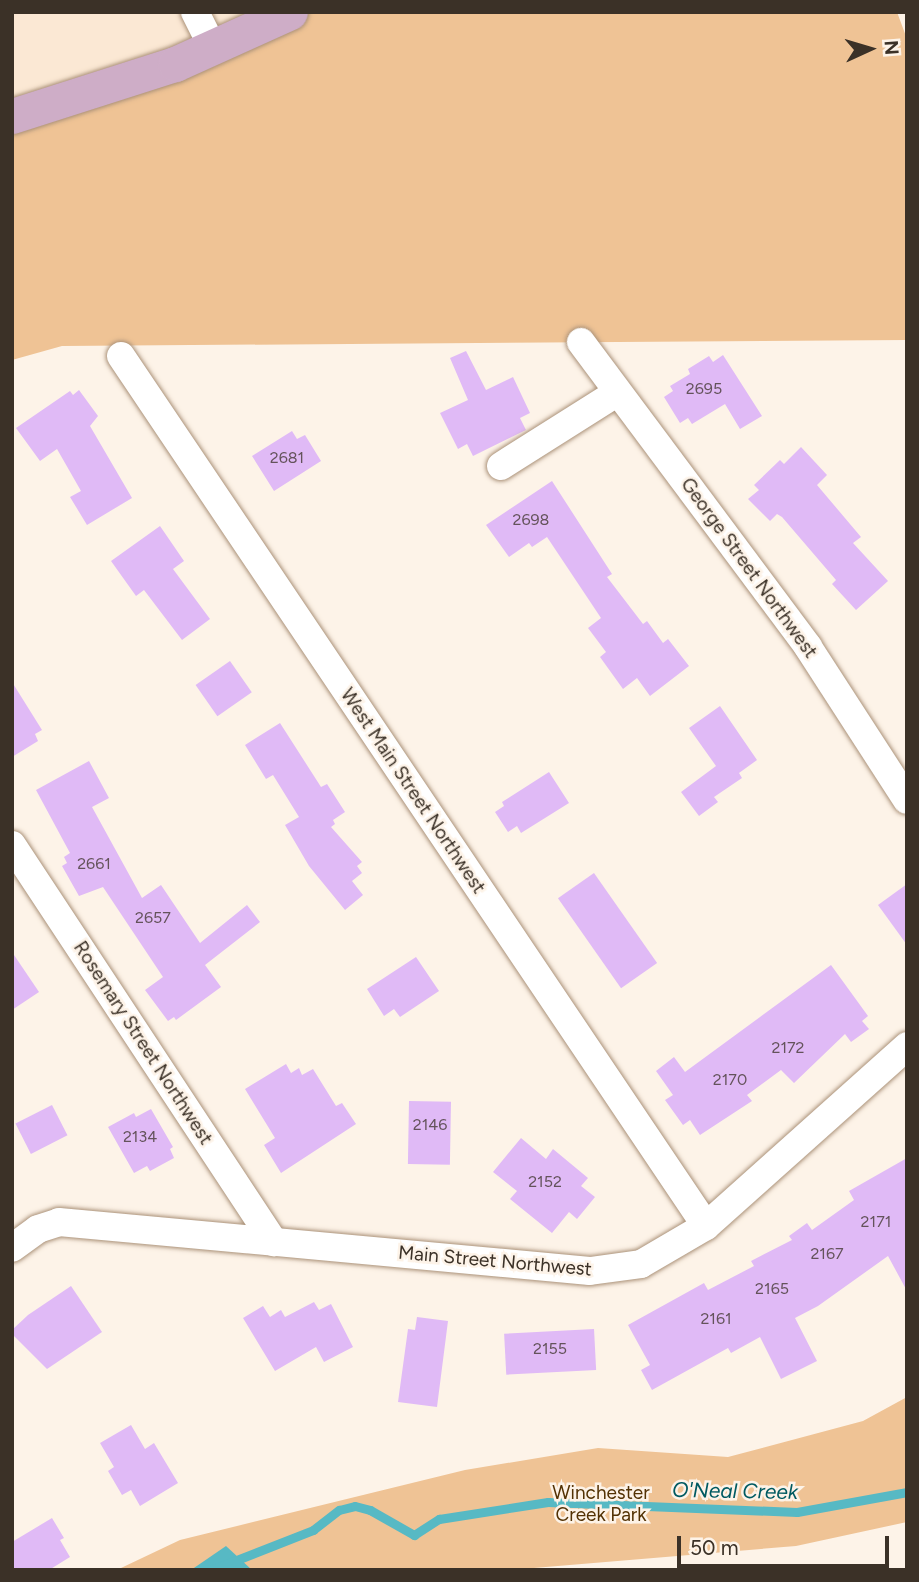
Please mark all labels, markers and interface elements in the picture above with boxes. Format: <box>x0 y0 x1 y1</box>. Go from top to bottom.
north arrow <box>835 14 905 84</box>
text: N <box>879 39 903 56</box>
house number: 2695 <box>686 379 722 399</box>
house number: 2681 <box>270 448 304 468</box>
street label: George Street Northwest <box>676 473 822 663</box>
house number: 2698 <box>513 510 549 530</box>
street label: West Main Street Northwest <box>336 684 490 898</box>
house number: 2661 <box>77 854 111 874</box>
house number: 2657 <box>135 908 171 928</box>
street label: Rosemary Street Northwest <box>69 937 217 1149</box>
house number: 2172 <box>771 1038 805 1058</box>
house number: 2170 <box>713 1070 747 1090</box>
house number: 2146 <box>413 1115 447 1135</box>
house number: 2134 <box>123 1127 157 1147</box>
house number: 2152 <box>528 1172 562 1192</box>
house number: 2171 <box>861 1212 891 1232</box>
street label: Main Street Northwest <box>397 1241 593 1281</box>
house number: 2167 <box>810 1244 844 1264</box>
house number: 2165 <box>755 1279 789 1299</box>
house number: 2161 <box>700 1309 732 1329</box>
house number: 2155 <box>533 1339 567 1359</box>
water label: O'Neal Creek <box>672 1477 798 1505</box>
park label: Winchester Creek Park <box>552 1482 650 1526</box>
scale bar <box>681 1522 893 1566</box>
text: 50 m <box>690 1535 739 1560</box>

